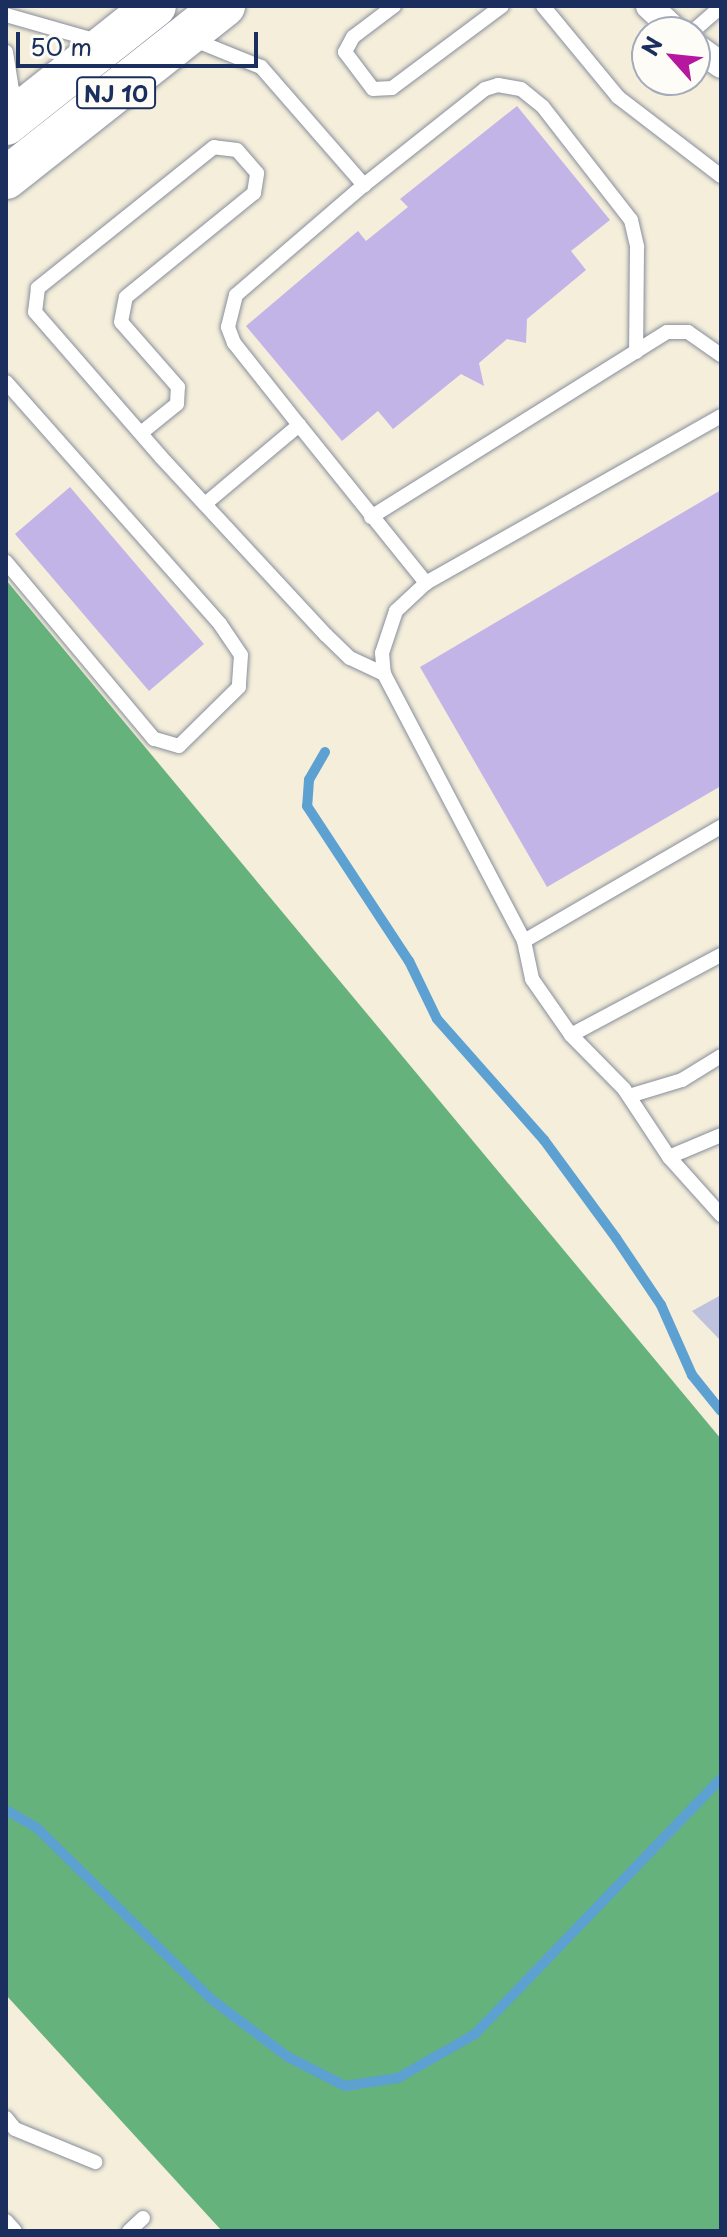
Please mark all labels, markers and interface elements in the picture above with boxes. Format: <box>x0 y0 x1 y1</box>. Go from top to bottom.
scale bar <box>20 16 262 66</box>
north arrow <box>631 16 711 96</box>
text: 50 m <box>30 28 92 64</box>
text: N <box>632 31 670 61</box>
road number: NJ 10 <box>74 75 158 111</box>

